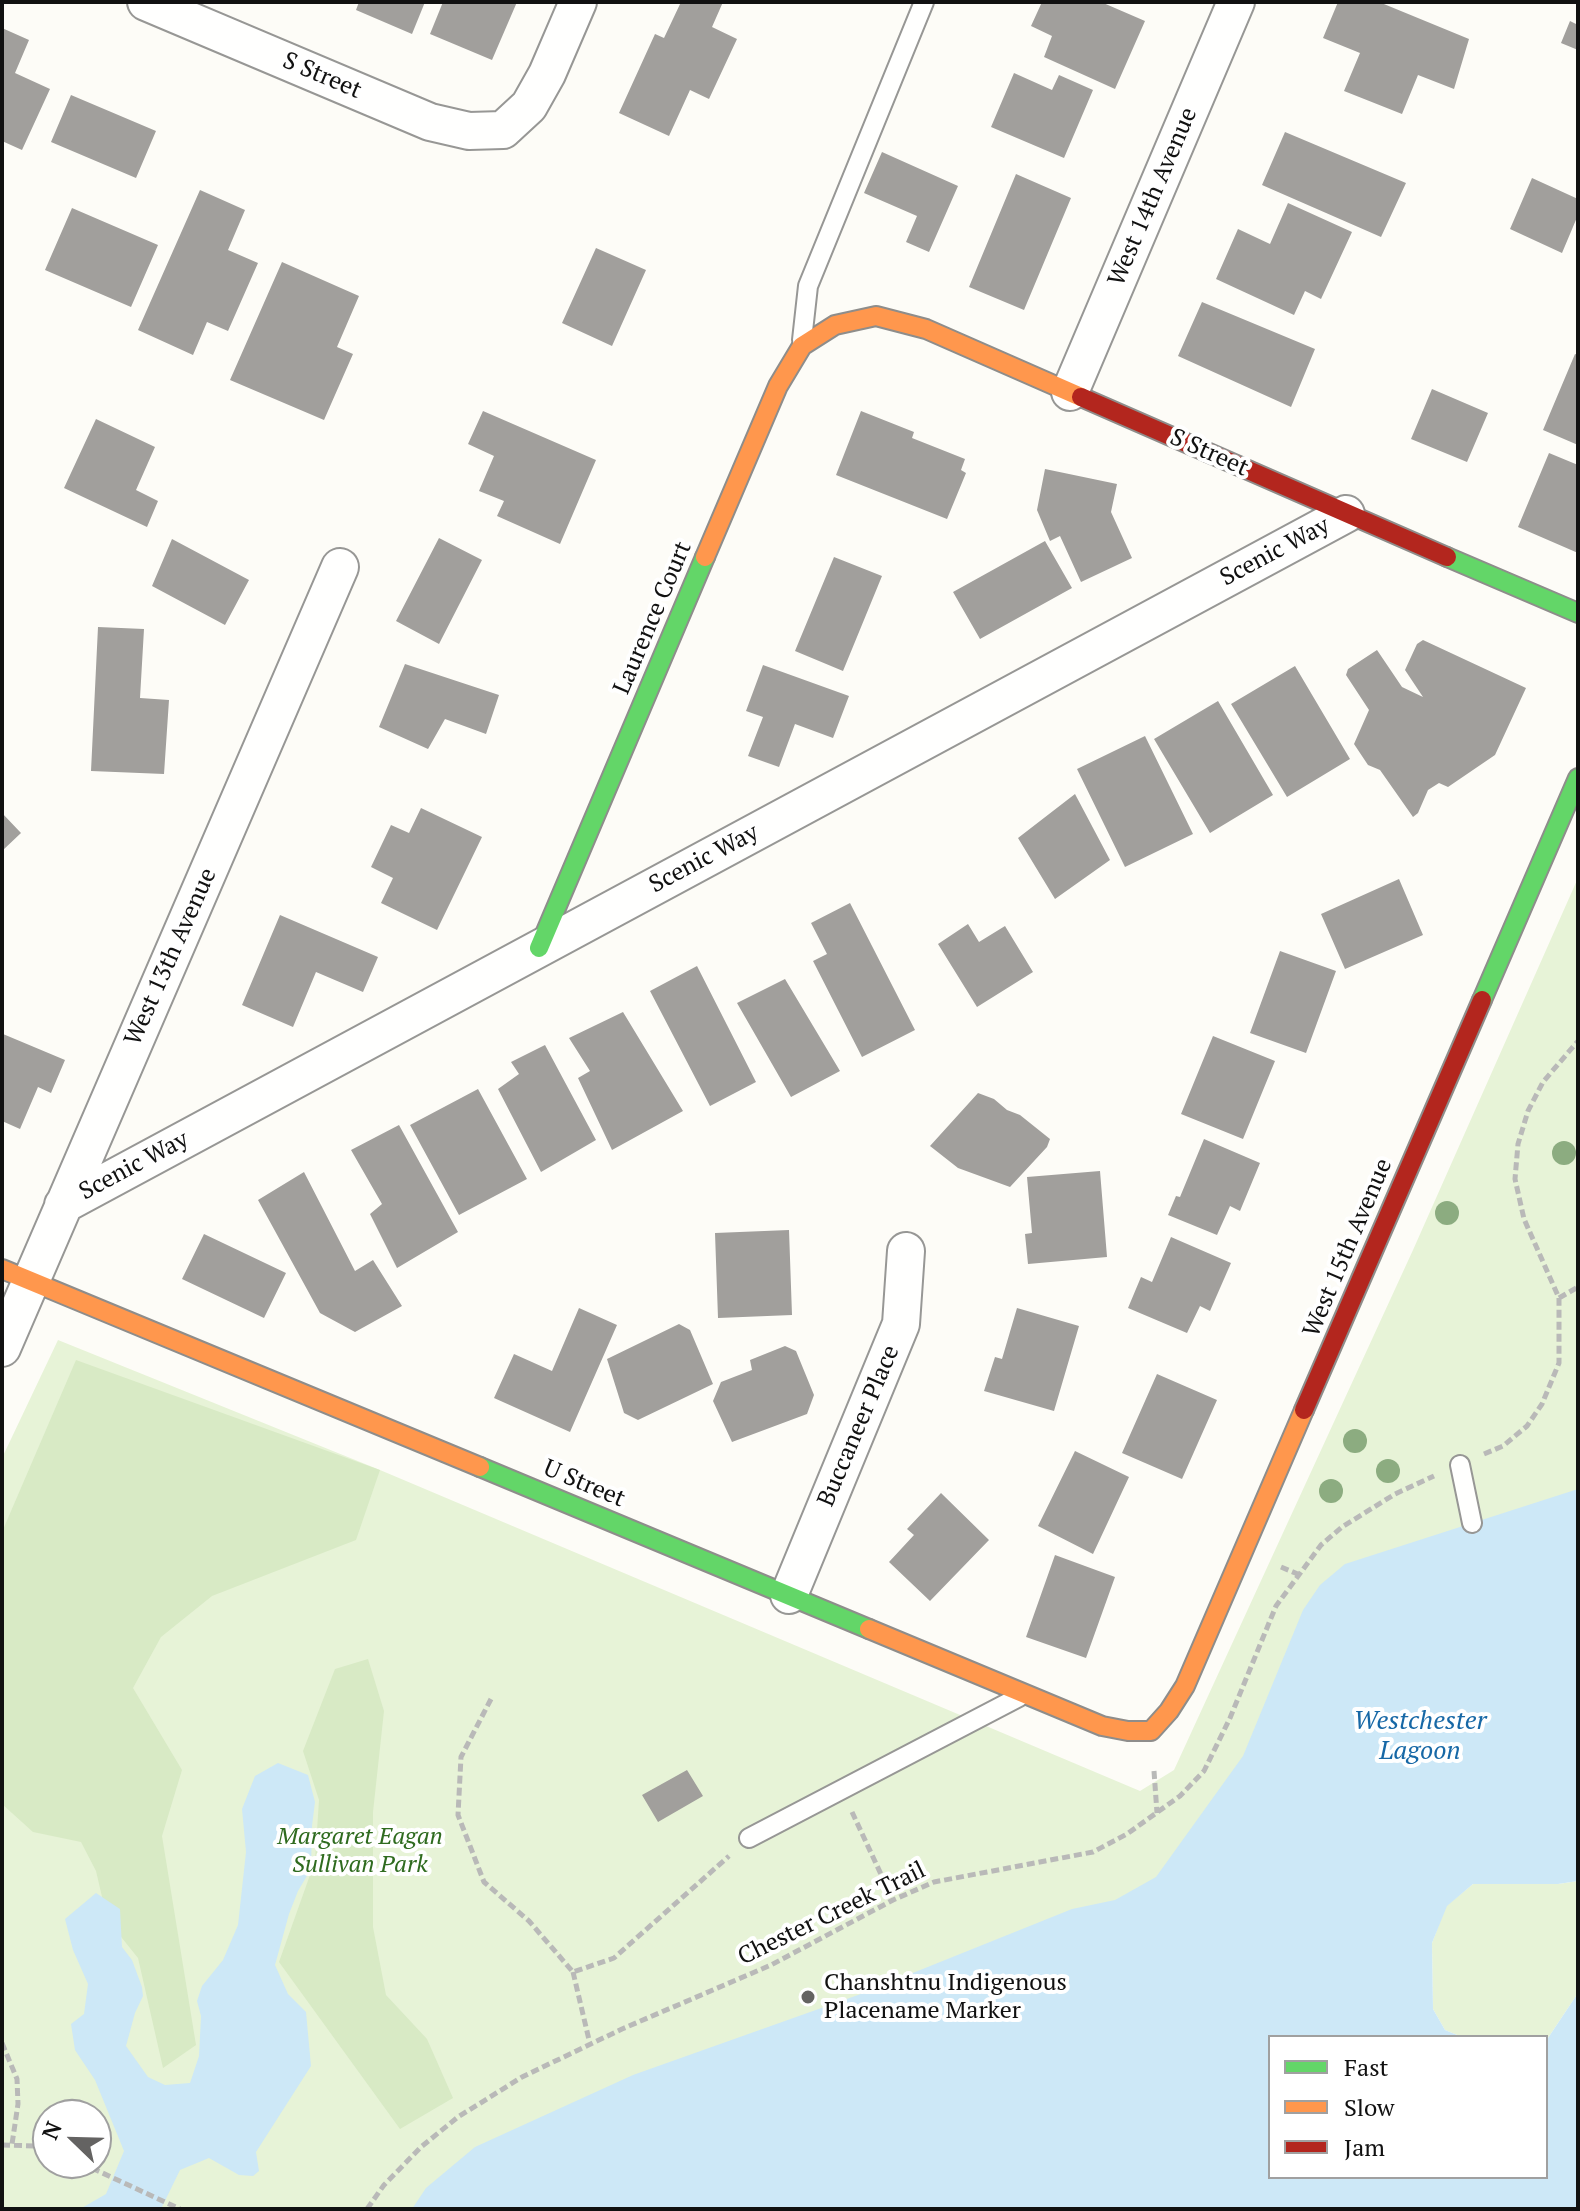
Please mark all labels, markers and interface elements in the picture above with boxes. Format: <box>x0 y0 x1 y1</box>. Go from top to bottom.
street label: S Street <box>278 47 366 105</box>
street label: West 14th Avenue <box>1102 103 1204 291</box>
street label: S Street <box>1165 423 1253 483</box>
street label: Scenic Way <box>1216 511 1334 593</box>
street label: Laurence Court <box>608 537 698 699</box>
street label: Scenic Way <box>645 818 763 900</box>
street label: West 13th Avenue <box>119 864 223 1050</box>
street label: Scenic Way <box>75 1125 193 1207</box>
street label: West 15th Avenue <box>1297 1154 1399 1342</box>
street label: Buccaneer Place <box>812 1341 906 1511</box>
street label: U Street <box>539 1454 629 1514</box>
water label: Westchester Lagoon <box>1354 1706 1486 1768</box>
park label: Margaret Eagan Sullivan Park <box>277 1823 443 1879</box>
street label: Chester Creek Trail <box>734 1856 930 1972</box>
place label: Chanshtnu Indigenous Placename Marker <box>824 1969 1067 2025</box>
marker: Chanshtnu Indigenous Placename Marker <box>799 1988 817 2006</box>
legend <box>1268 2035 1548 2179</box>
text: Fast <box>1344 2051 1388 2083</box>
text: Slow <box>1344 2091 1395 2123</box>
north arrow <box>32 2099 112 2179</box>
text: N <box>35 2117 68 2144</box>
text: Jam <box>1344 2131 1385 2163</box>

